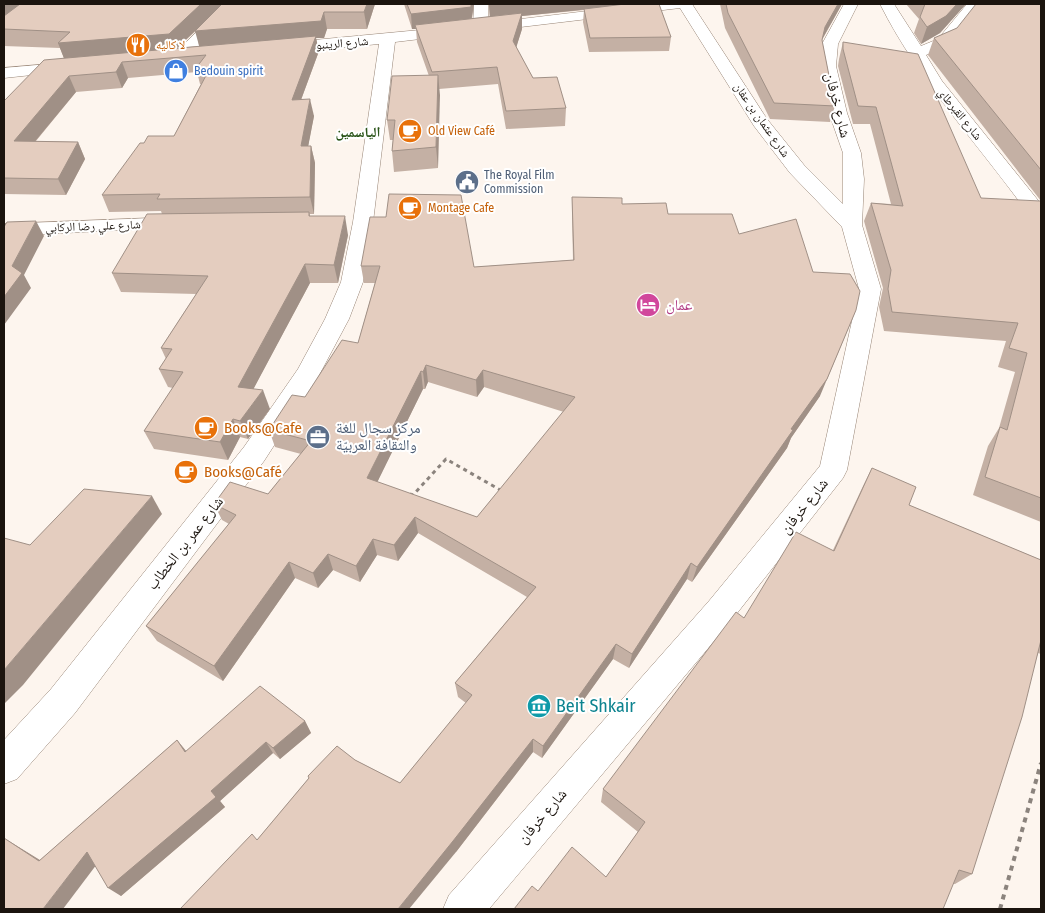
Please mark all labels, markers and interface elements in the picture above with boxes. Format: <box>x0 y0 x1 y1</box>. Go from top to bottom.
restaurant icon: لا كاليه <box>125 32 151 58</box>
street label: شارع الرينبو <box>315 34 369 53</box>
place label: لا كاليه <box>156 38 185 52</box>
shop icon: Bedouin spirit <box>163 58 189 84</box>
place label: Bedouin spirit <box>194 64 263 78</box>
street label: شارع خرفان <box>820 71 855 140</box>
street label: شارع عثمان بن عفان <box>730 80 793 161</box>
street label: شارع القبرطاي <box>933 85 985 145</box>
cafe icon: Old View Café <box>397 118 423 144</box>
district label: الياسمين <box>335 124 381 141</box>
place label: Old View Café <box>428 124 495 138</box>
place label: The Royal Film Commission <box>484 168 554 196</box>
public building icon: The Royal Film Commission <box>454 169 480 195</box>
cafe icon: Montage Cafe <box>397 195 423 221</box>
place label: Montage Cafe <box>428 201 494 215</box>
street label: شارع علي رضا الركابي <box>45 217 141 238</box>
hotel icon: عمان <box>635 292 661 318</box>
place label: عمان <box>666 296 693 315</box>
cafe icon: Books@Cafe <box>193 415 219 441</box>
place label: Books@Cafe <box>224 419 302 437</box>
place label: مركز سجال للغة والثقافة العربيّة <box>336 419 421 454</box>
office icon: مركز سجال للغة والثقافة العربيّة <box>305 424 331 450</box>
cafe icon: Books@Café <box>173 459 199 485</box>
place label: Books@Café <box>204 463 282 481</box>
street label: شارع خرفان <box>776 474 833 538</box>
street label: شارع عمر بن الخطاب <box>143 493 228 594</box>
museum icon: Beit Shkair <box>526 693 552 719</box>
place label: Beit Shkair <box>556 695 636 717</box>
street label: شارع خرفان <box>513 785 571 848</box>

